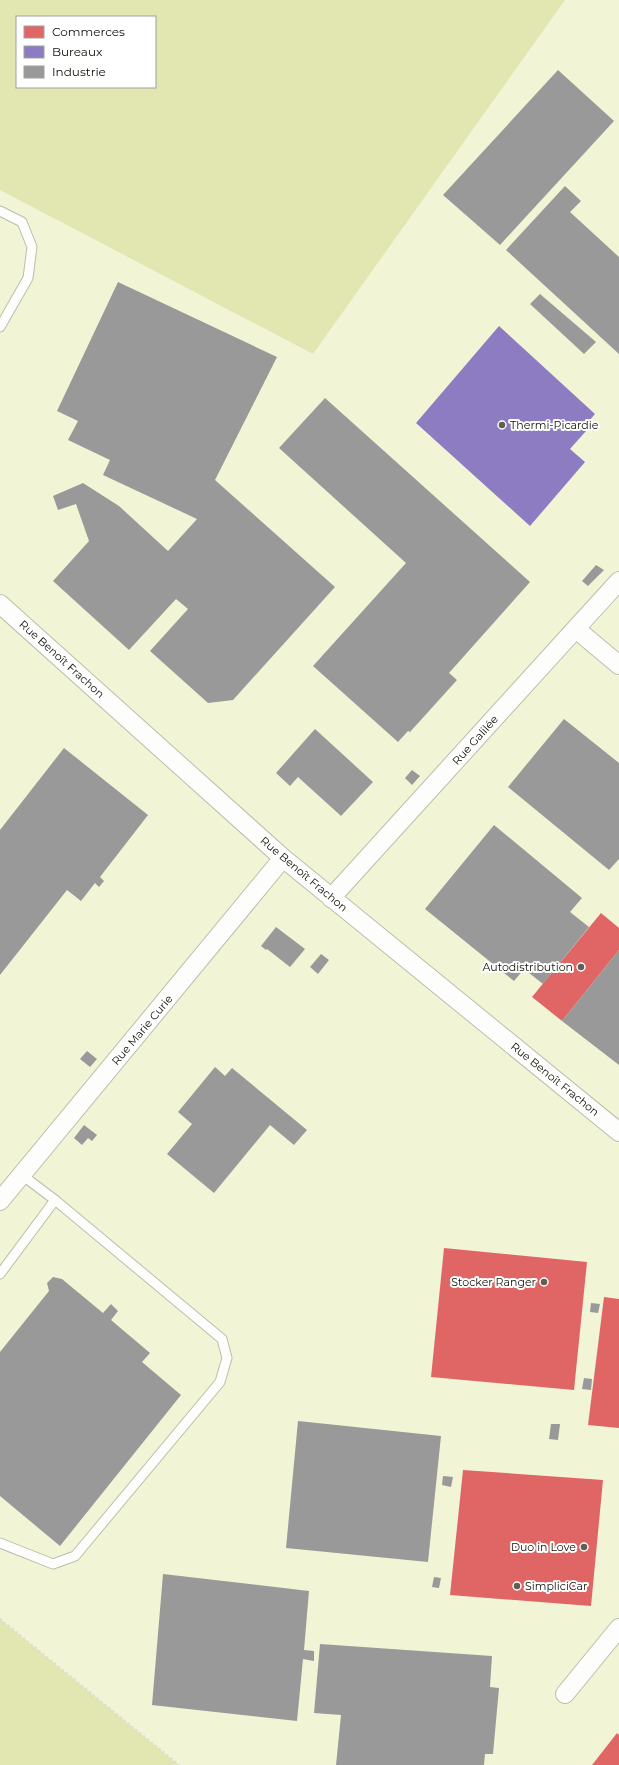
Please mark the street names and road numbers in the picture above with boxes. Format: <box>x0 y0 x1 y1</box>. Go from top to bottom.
street label: Rue Benoît Frachon <box>17 617 107 701</box>
street label: Rue Galilée <box>449 712 501 768</box>
street label: Rue Benoît Frachon <box>258 833 350 915</box>
street label: Rue Marie Curie <box>108 992 176 1068</box>
street label: Rue Benoît Frachon <box>508 1039 602 1119</box>

